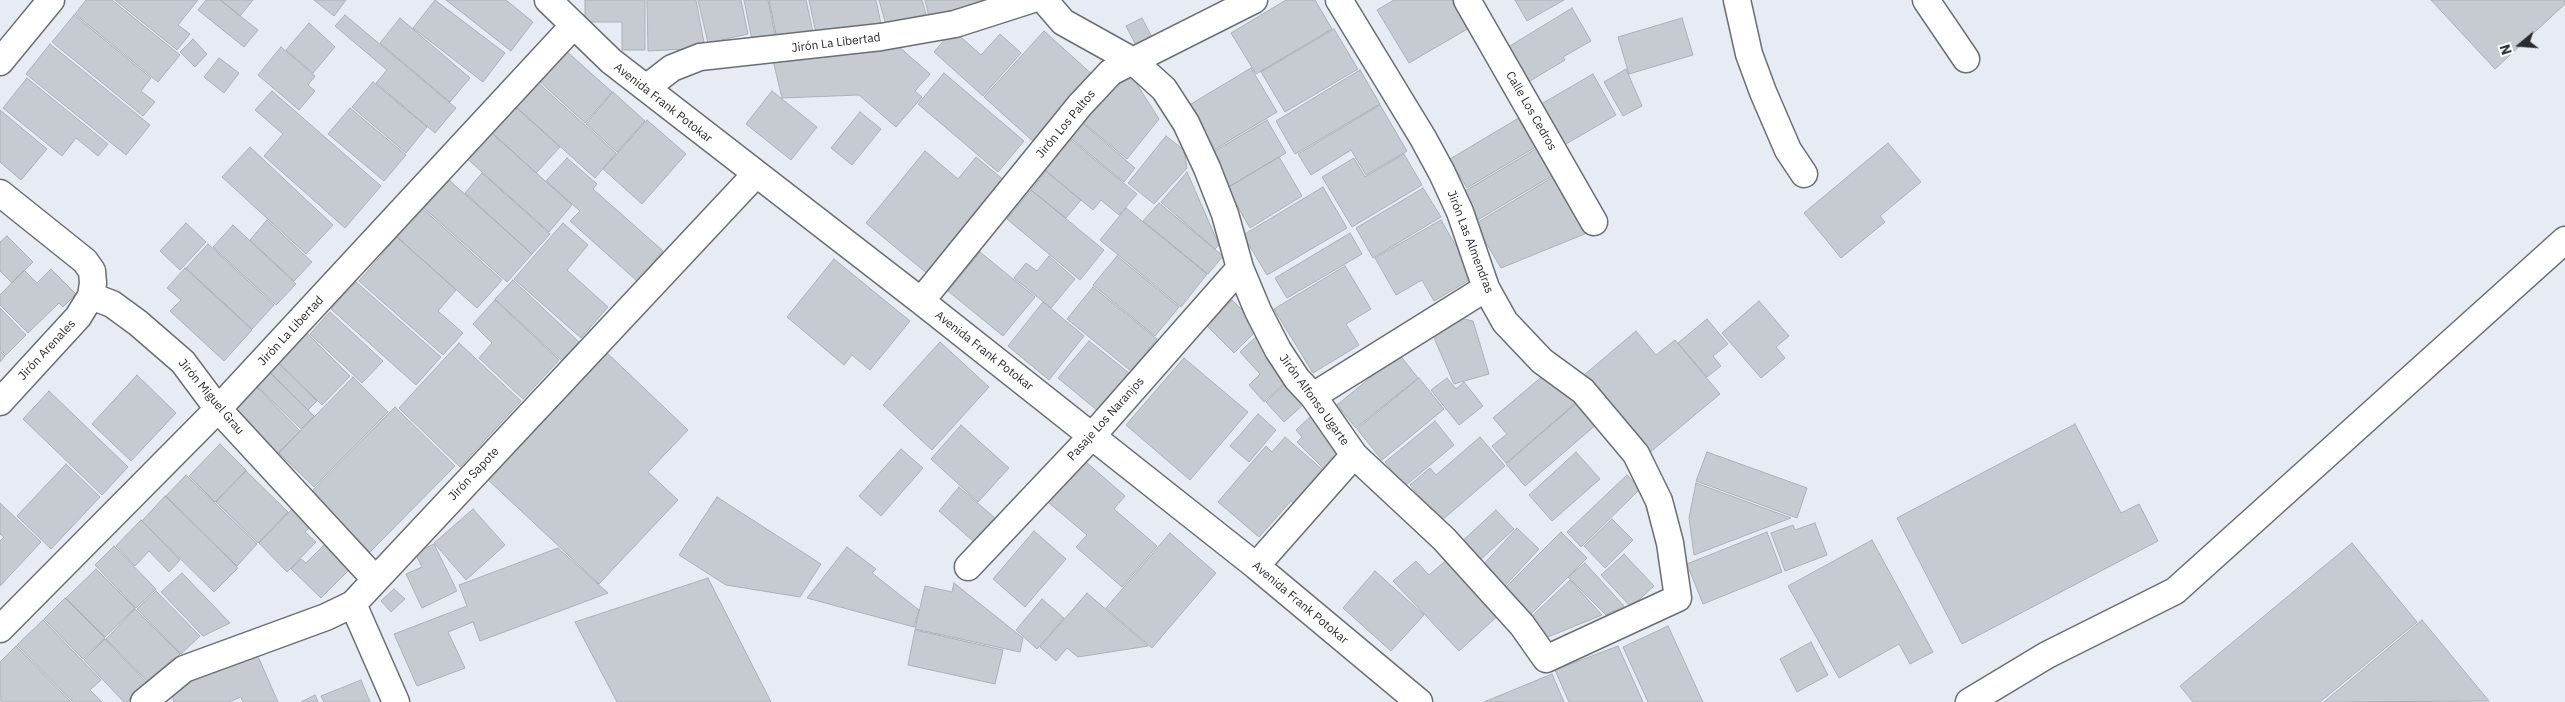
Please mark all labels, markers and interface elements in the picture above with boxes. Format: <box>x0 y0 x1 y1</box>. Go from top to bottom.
north arrow <box>2495 20 2545 70</box>
street label: Jirón La Libertad <box>791 30 881 56</box>
text: N <box>2496 42 2516 57</box>
street label: Avenida Frank Potokar <box>611 60 715 146</box>
street label: Calle Los Cedros <box>1503 69 1559 153</box>
street label: Jirón Los Paltos <box>1033 87 1099 161</box>
street label: Jirón Las Almendras <box>1444 188 1496 296</box>
street label: Jirón La Libertad <box>255 293 327 369</box>
street label: Avenida Frank Potokar <box>932 308 1036 394</box>
street label: Jirón Arenales <box>15 317 79 383</box>
street label: Jirón Alfonso Ugarte <box>1276 351 1352 449</box>
street label: Jirón Miguel Grau <box>175 356 247 438</box>
street label: Pasaje Los Naranjos <box>1065 374 1147 464</box>
street label: Jirón Sapote <box>446 444 502 504</box>
street label: Avenida Frank Potokar <box>1249 559 1351 647</box>

